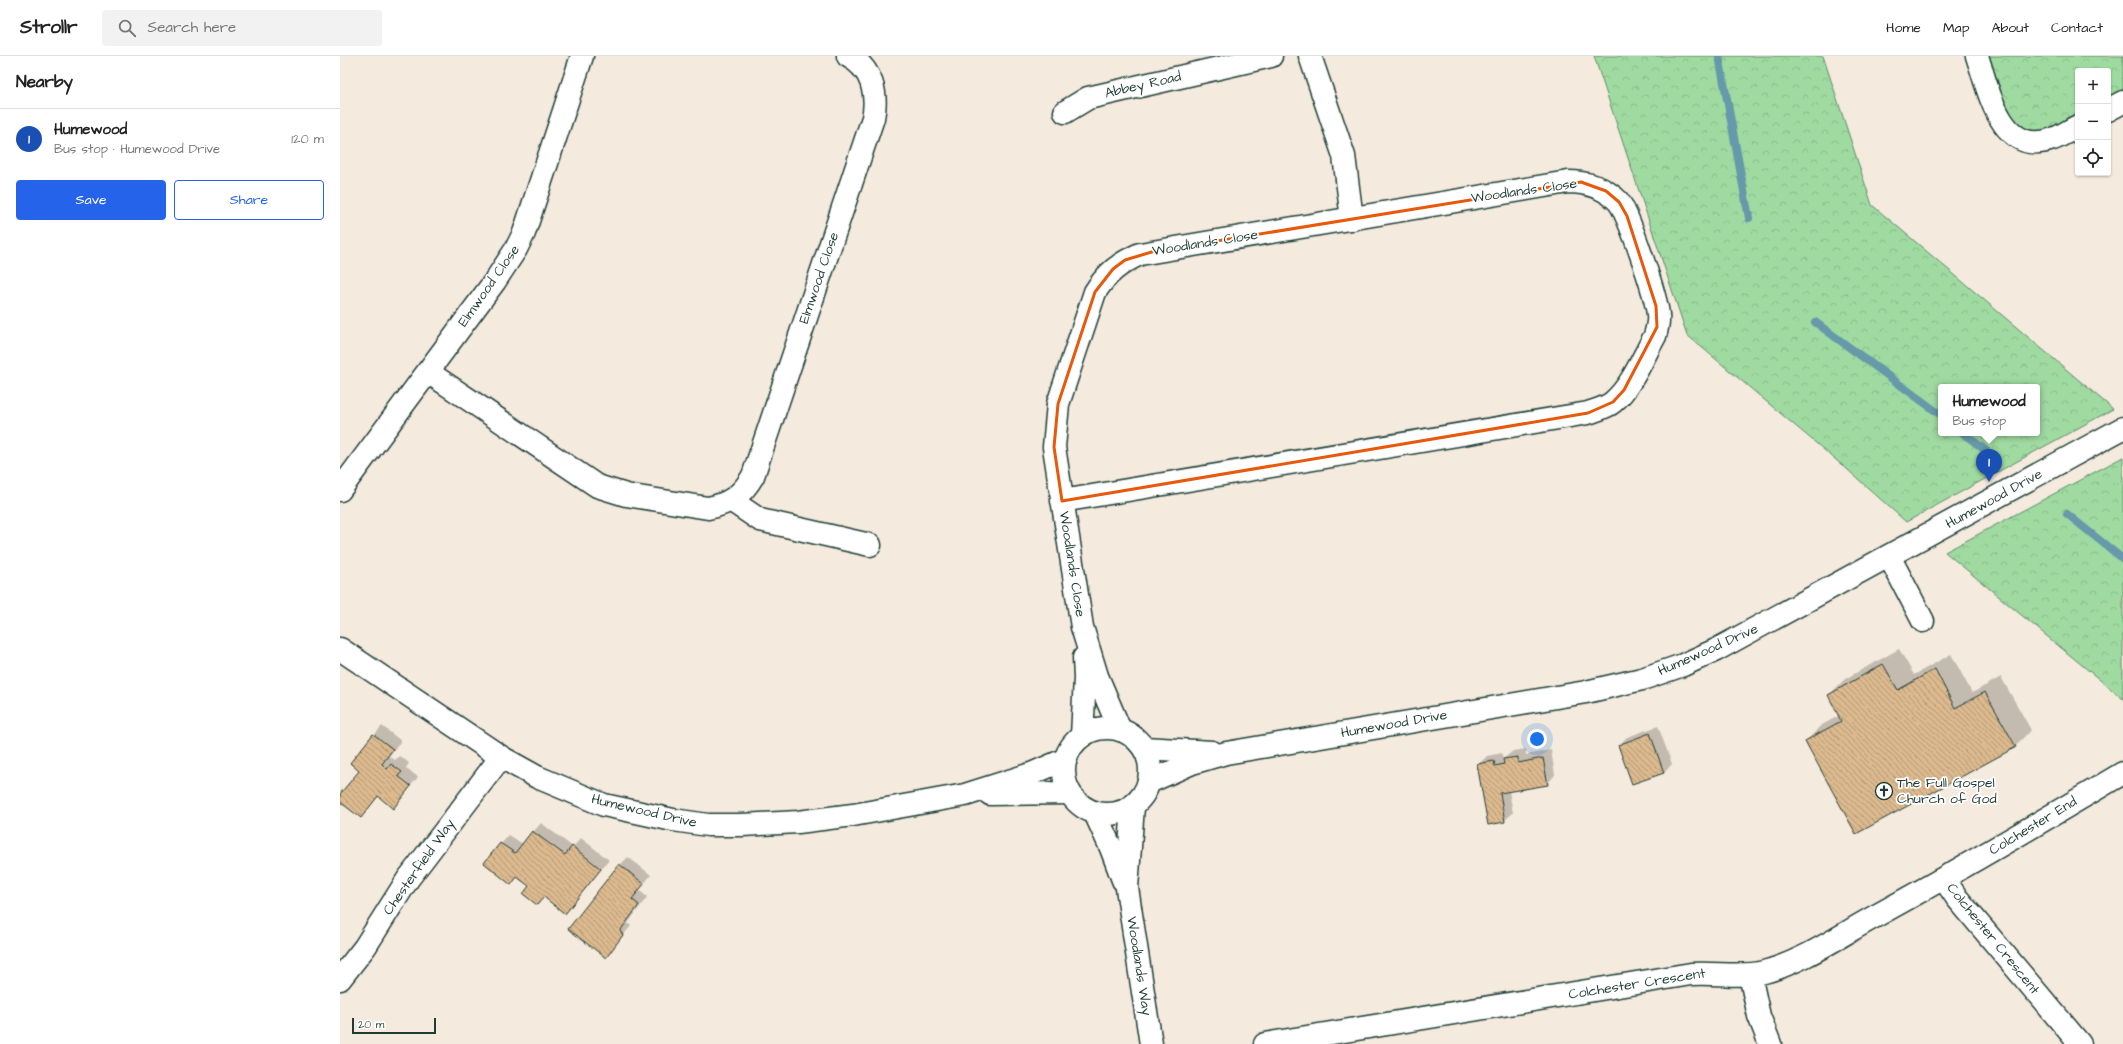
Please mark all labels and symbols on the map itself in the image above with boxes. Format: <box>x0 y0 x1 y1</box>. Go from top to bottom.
street label: Abbey Road <box>1103 67 1183 103</box>
street label: Woodlands Close <box>1470 174 1579 208</box>
street label: Woodlands Close <box>1151 225 1260 261</box>
street label: Elmwood Close <box>794 229 844 327</box>
street label: Elmwood Close <box>453 241 525 331</box>
pin: 1 <box>1976 449 2002 482</box>
street label: Humewood Drive <box>1942 464 2046 534</box>
street label: Woodlands Close <box>1054 510 1090 619</box>
street label: Humewood Drive <box>1655 619 1762 681</box>
street label: Humewood Drive <box>1339 705 1449 743</box>
your location <box>1527 729 1547 749</box>
place label: The Full Gospel Church of God <box>1897 773 1997 809</box>
church icon: The Full Gospel Church of God <box>1874 781 1894 801</box>
street label: Humewood Drive <box>589 789 699 833</box>
street label: Colchester End <box>1985 792 2081 860</box>
street label: Chesterfield Way <box>378 815 460 919</box>
street label: Colchester Crescent <box>1942 879 2044 999</box>
street label: Woodlands Way <box>1121 915 1157 1017</box>
street label: Colchester Crescent <box>1567 963 1707 1005</box>
scale bar <box>352 1016 436 1035</box>

